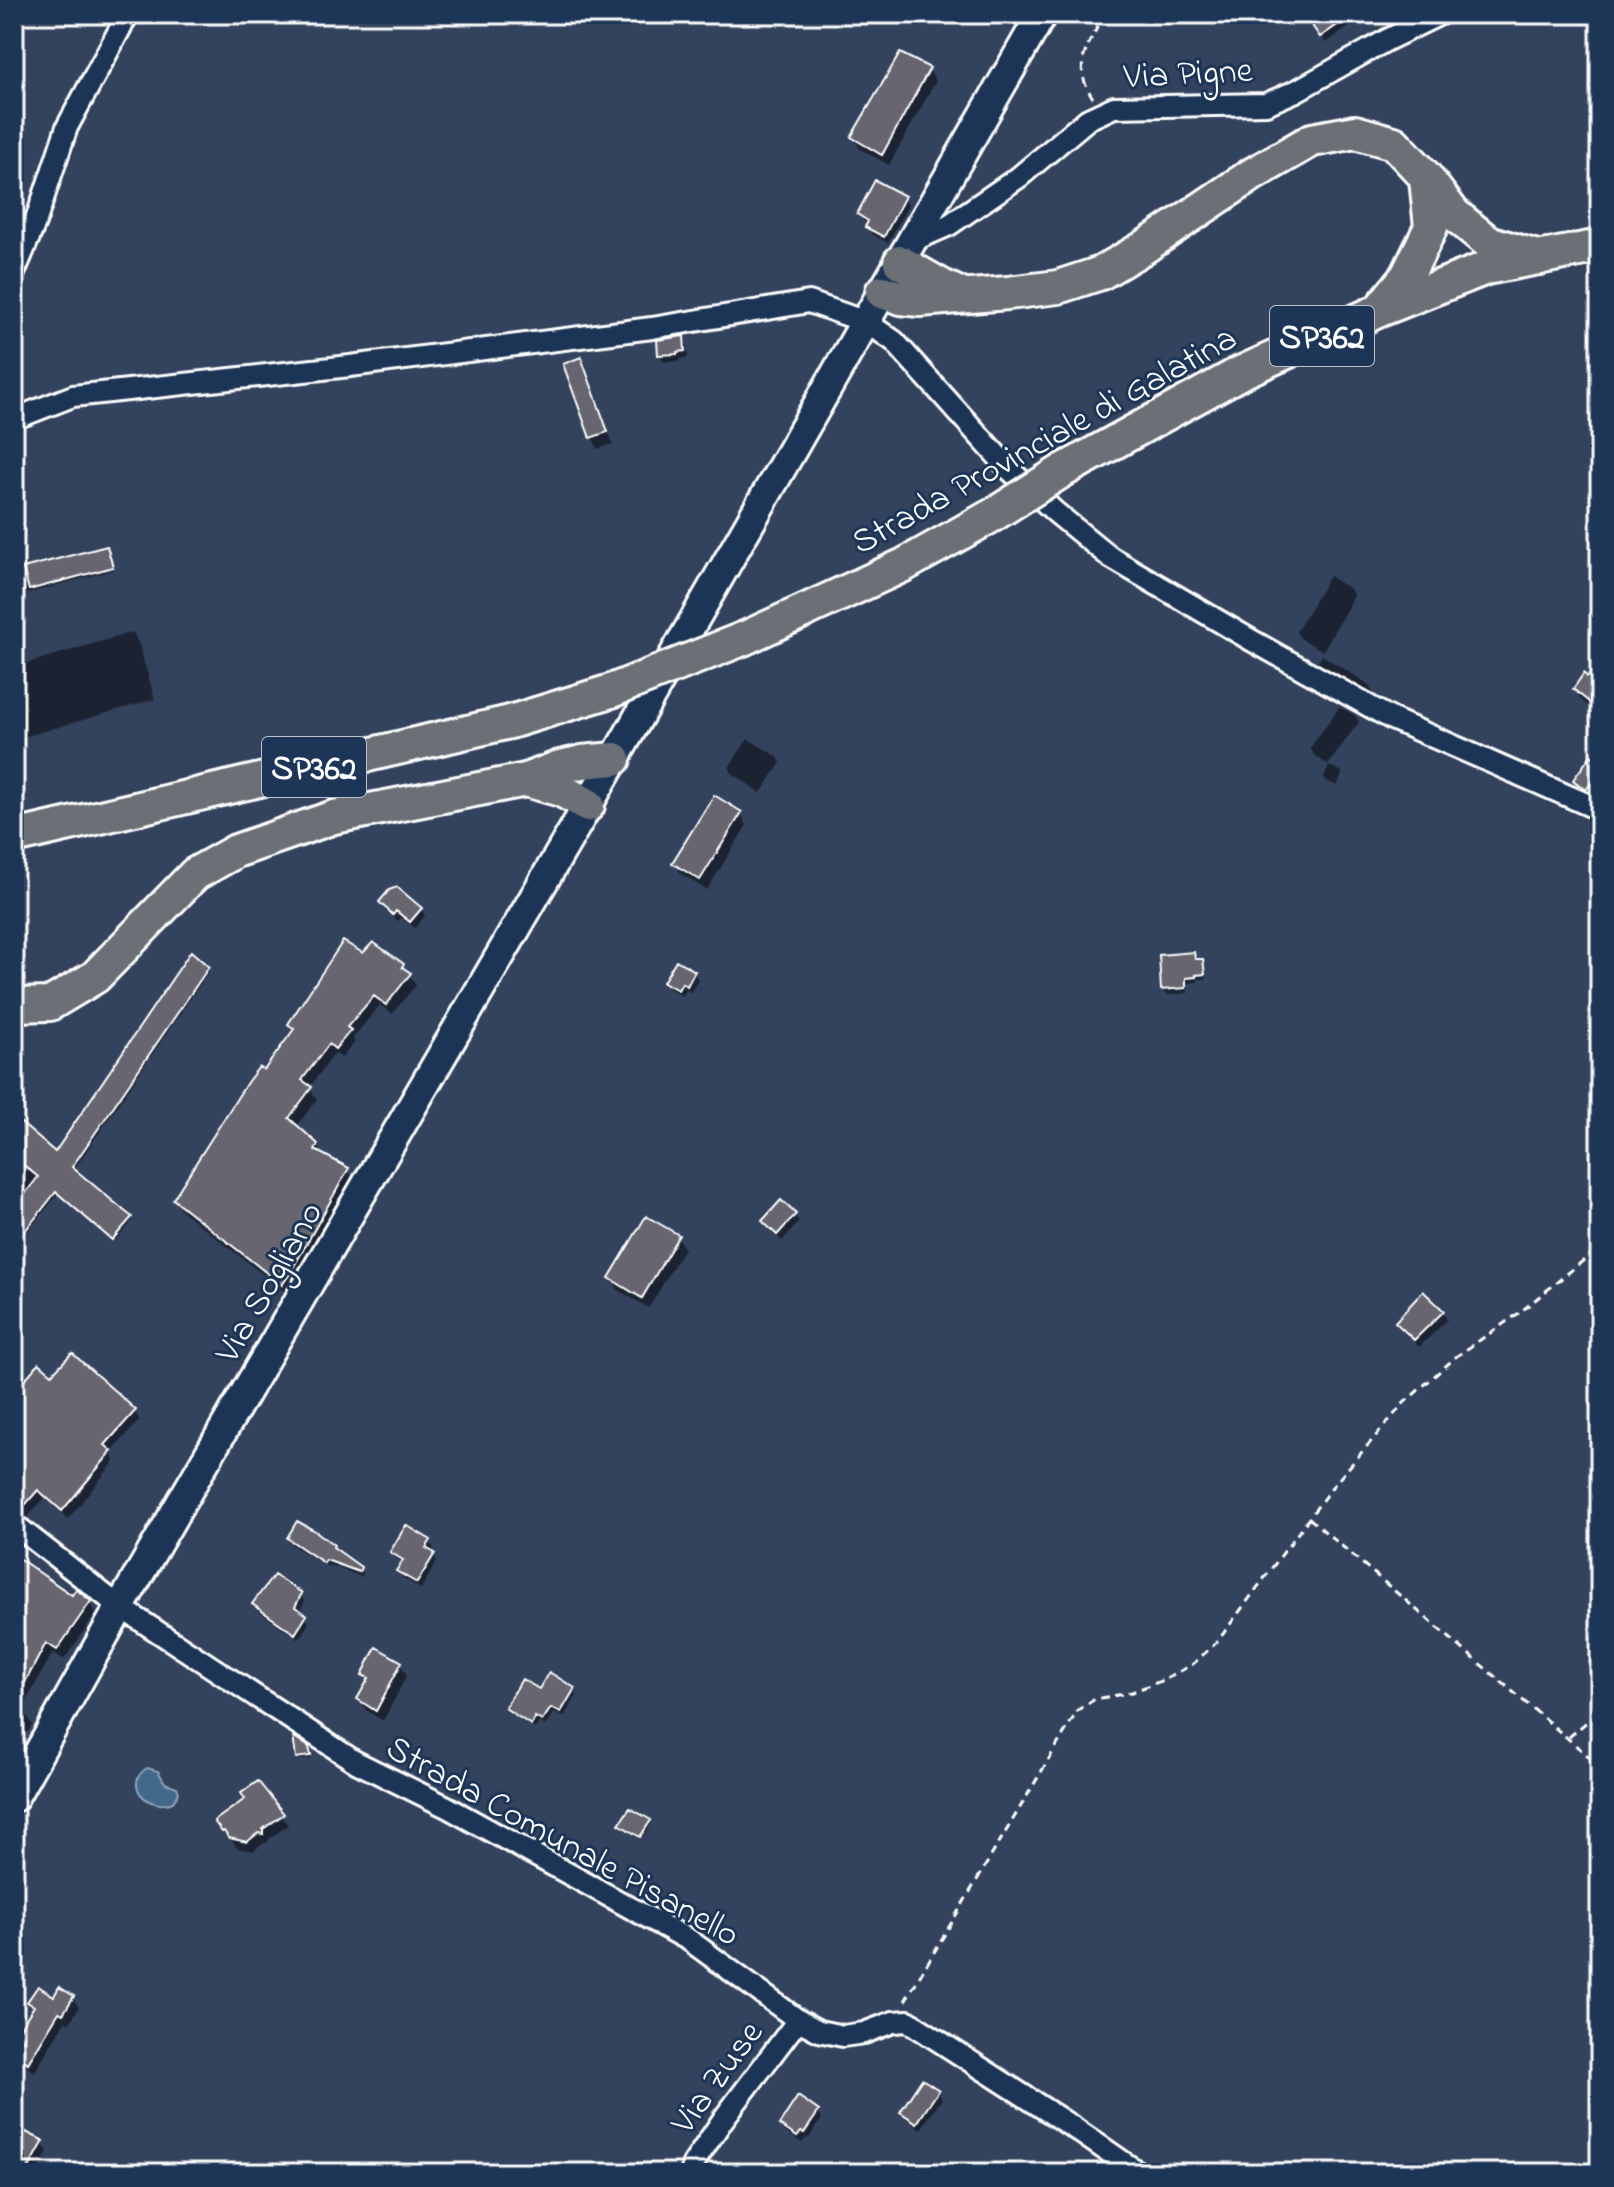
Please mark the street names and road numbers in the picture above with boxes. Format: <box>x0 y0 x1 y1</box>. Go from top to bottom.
street label: Via Pigne <box>1121 46 1255 105</box>
road number: SP362 <box>1270 306 1374 366</box>
street label: Strada Provinciale di Galatina <box>843 314 1247 570</box>
road number: SP362 <box>262 737 366 797</box>
street label: Via Sogliano <box>203 1193 339 1375</box>
street label: Strada Comunale Pisanello <box>375 1723 748 1962</box>
street label: Via Zuse <box>659 2010 779 2147</box>

